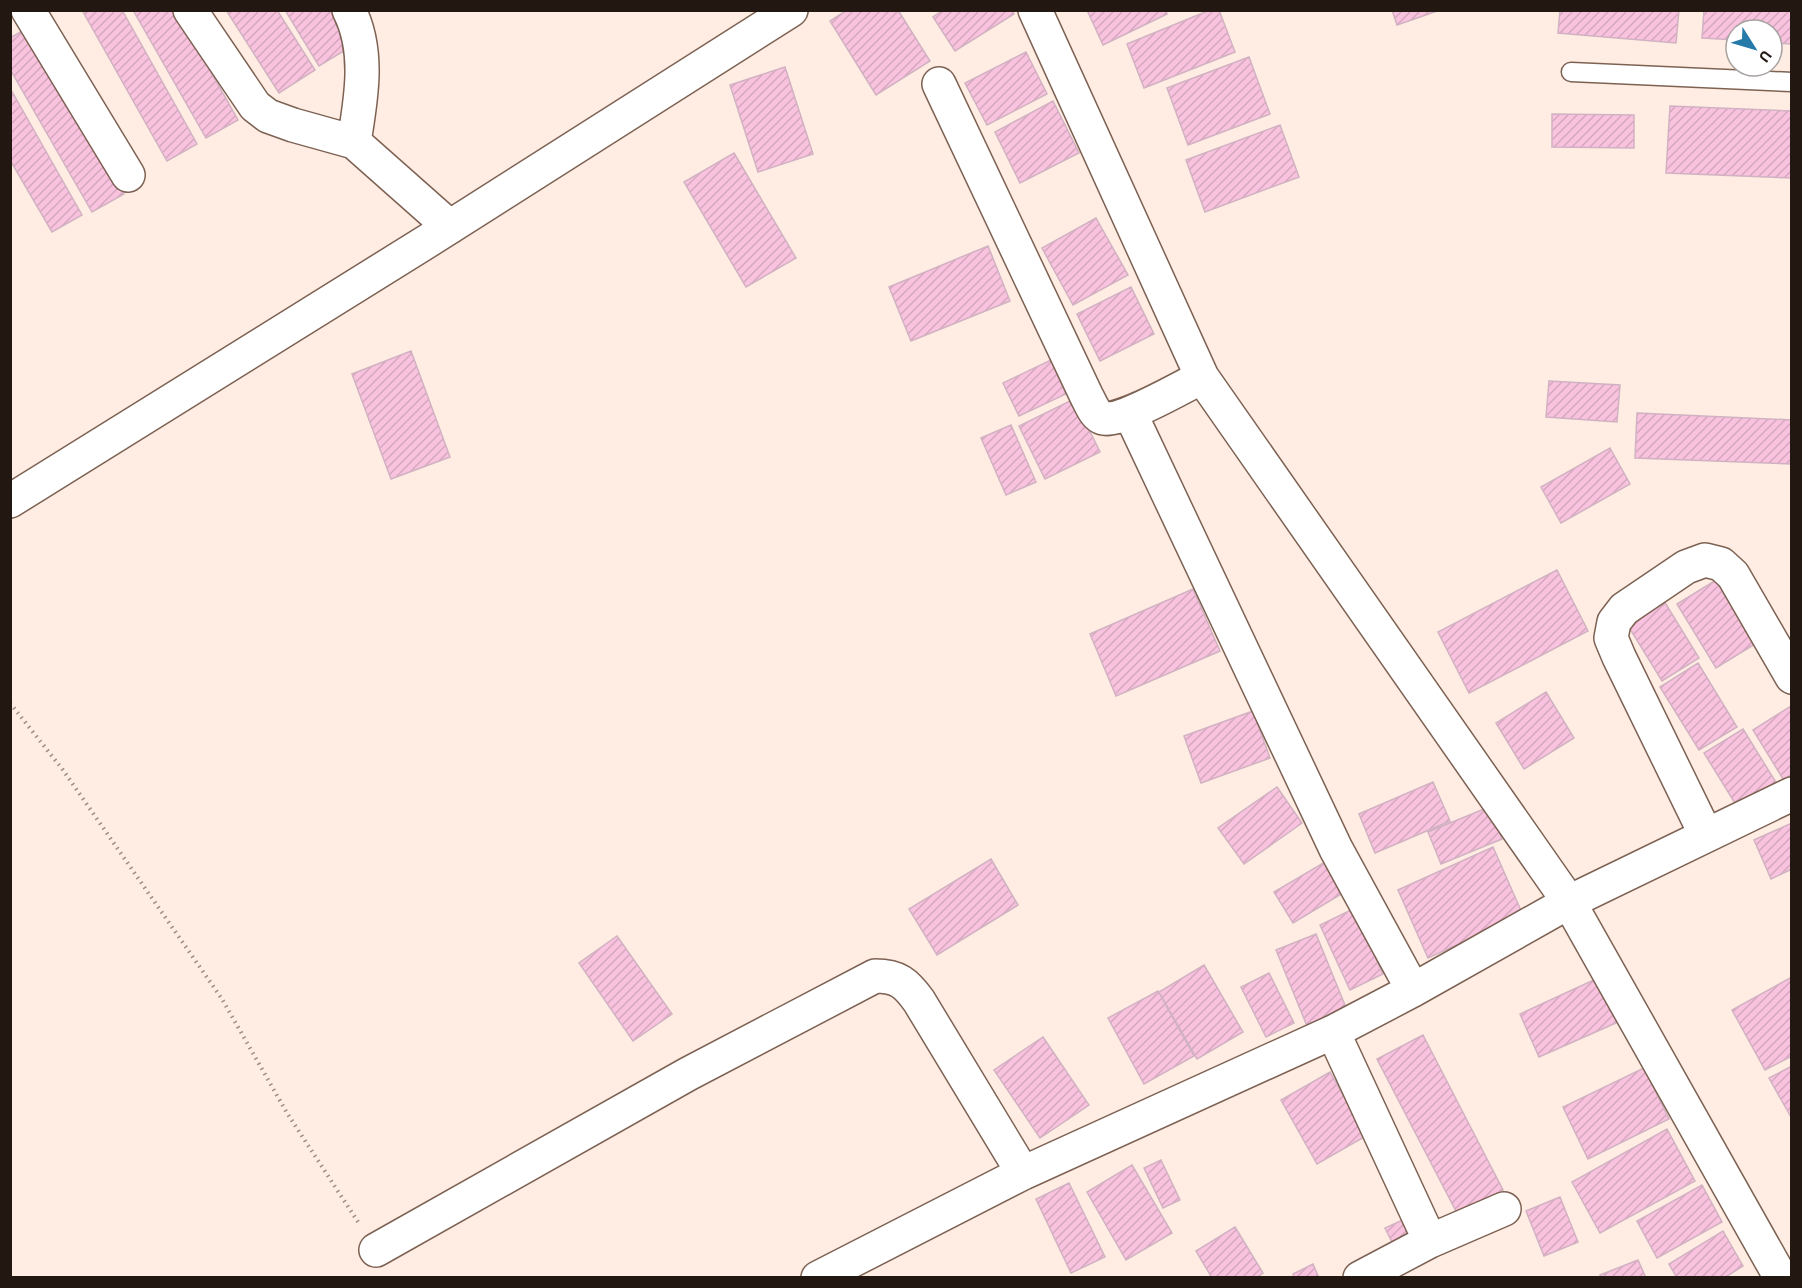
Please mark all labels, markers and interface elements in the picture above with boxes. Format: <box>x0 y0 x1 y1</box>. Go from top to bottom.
north arrow <box>1724 18 1784 78</box>
text: U <box>1756 48 1775 65</box>

